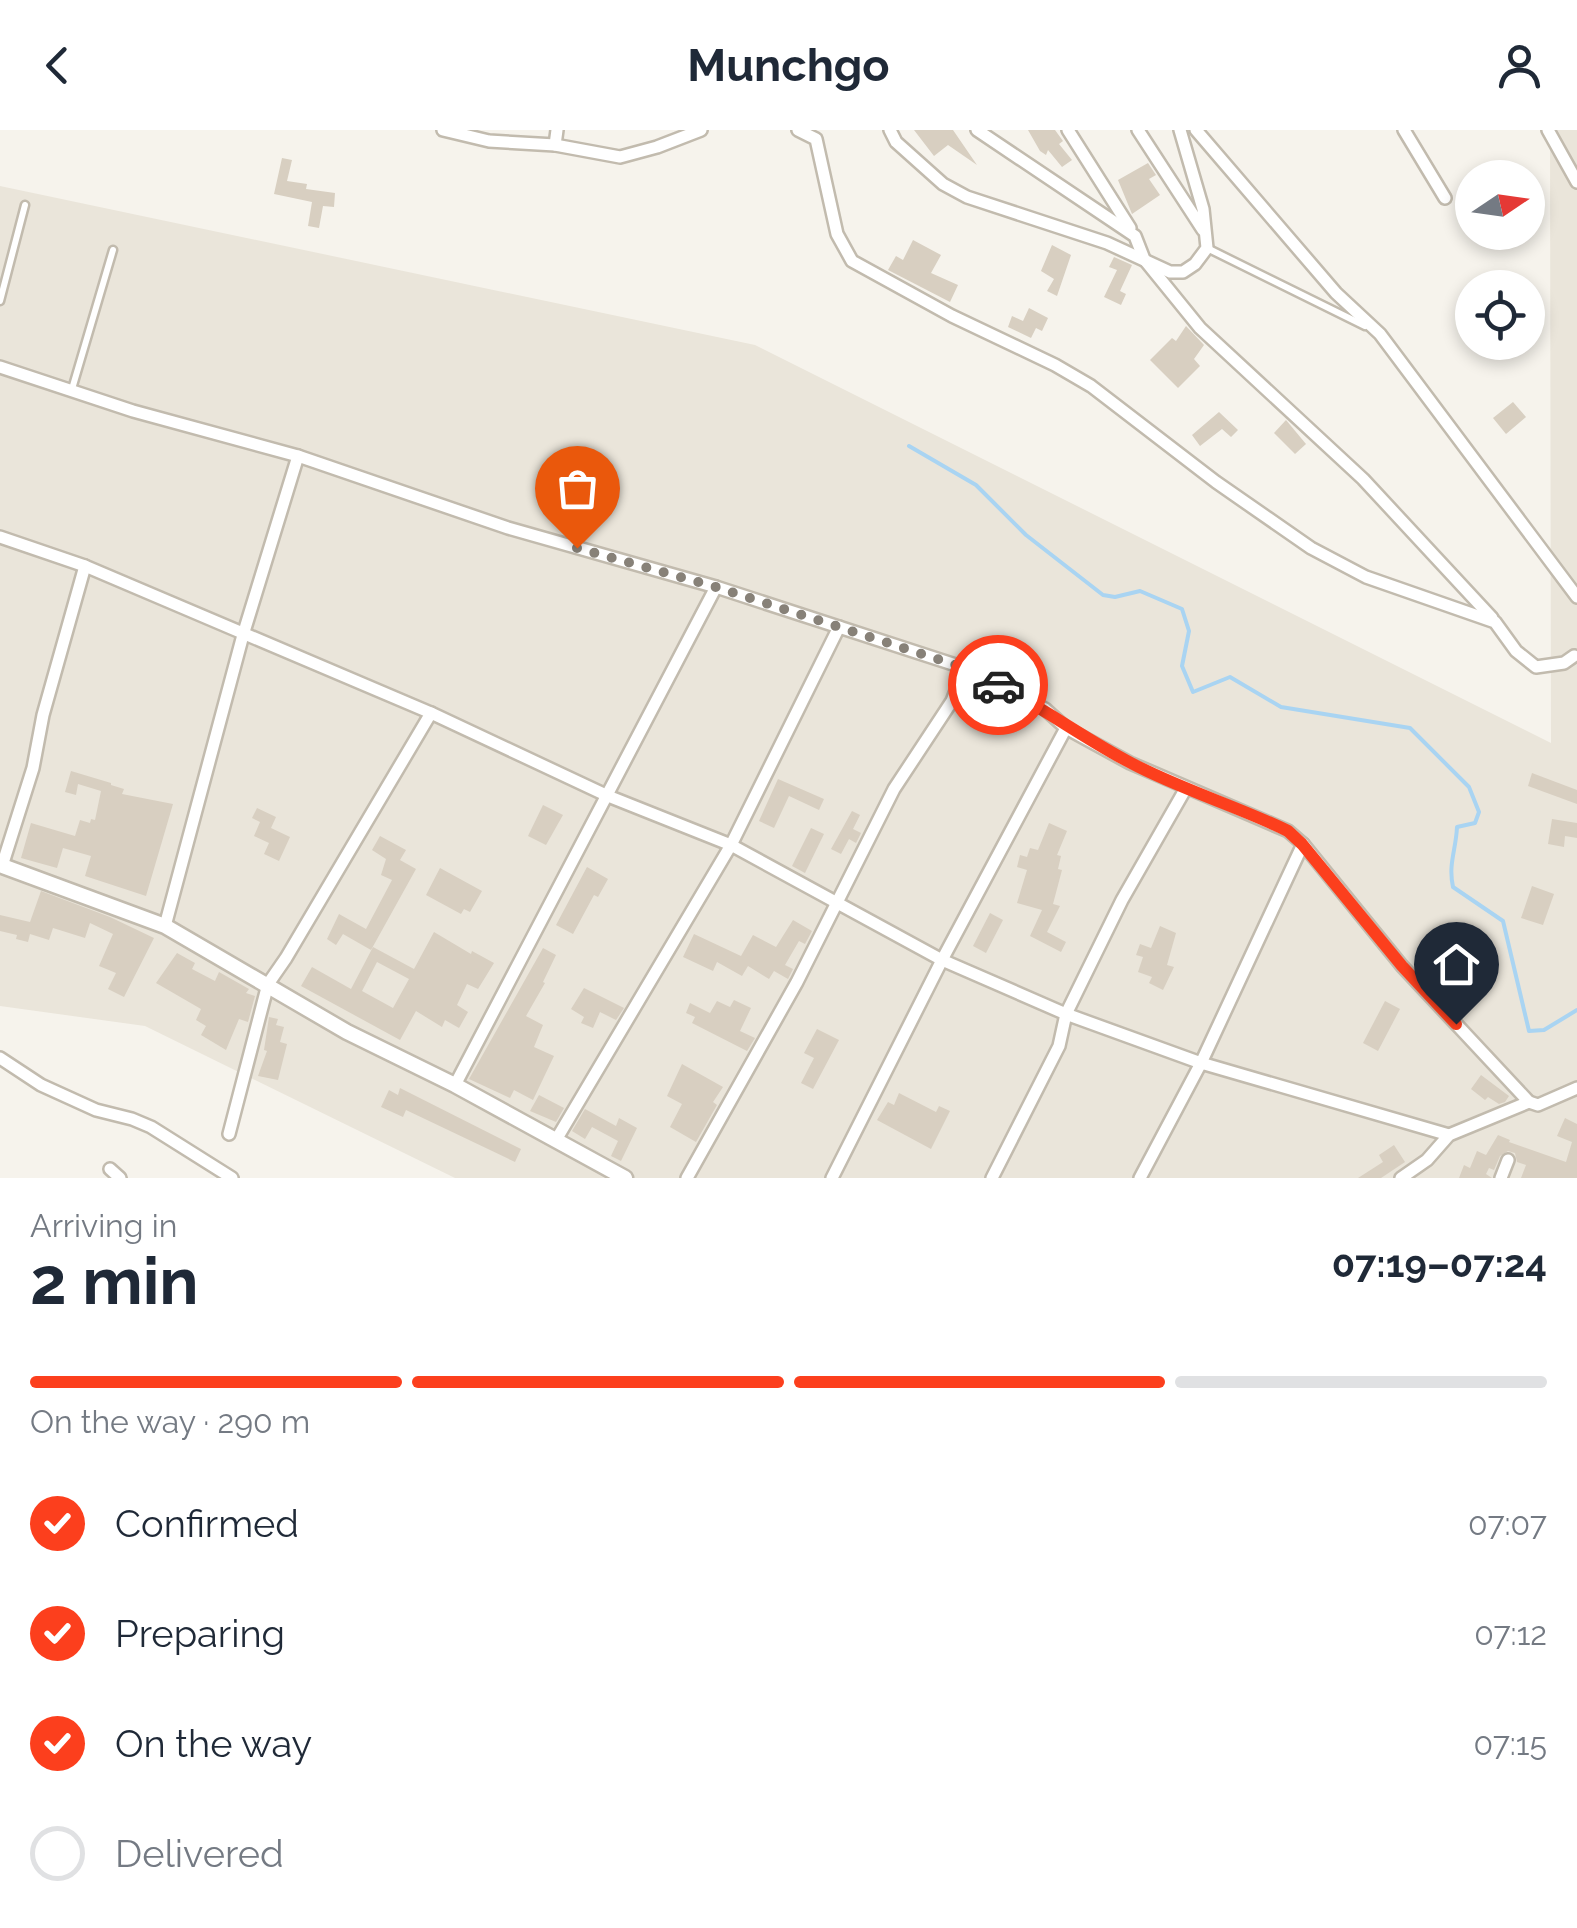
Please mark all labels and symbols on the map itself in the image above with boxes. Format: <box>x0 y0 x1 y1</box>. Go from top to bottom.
north arrow <box>1455 160 1545 250</box>
pin <box>535 446 620 549</box>
courier <box>948 635 1048 735</box>
pin <box>1414 922 1499 1025</box>

